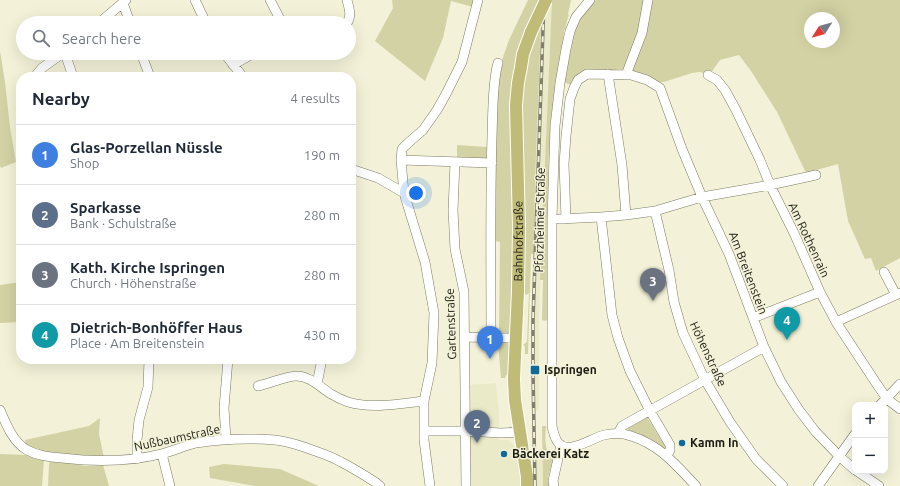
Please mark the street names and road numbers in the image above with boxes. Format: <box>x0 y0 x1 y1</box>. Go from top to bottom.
street label: Pforzheimer Straße <box>532 167 547 273</box>
street label: Am Rothenrain <box>786 200 832 279</box>
street label: Bahnhofstraße <box>511 201 525 281</box>
street label: Am Breitenstein <box>727 230 770 316</box>
street label: Gartenstraße <box>443 288 458 360</box>
street label: Höhenstraße <box>688 319 729 388</box>
street label: Nußbaumstraße <box>133 422 221 453</box>

